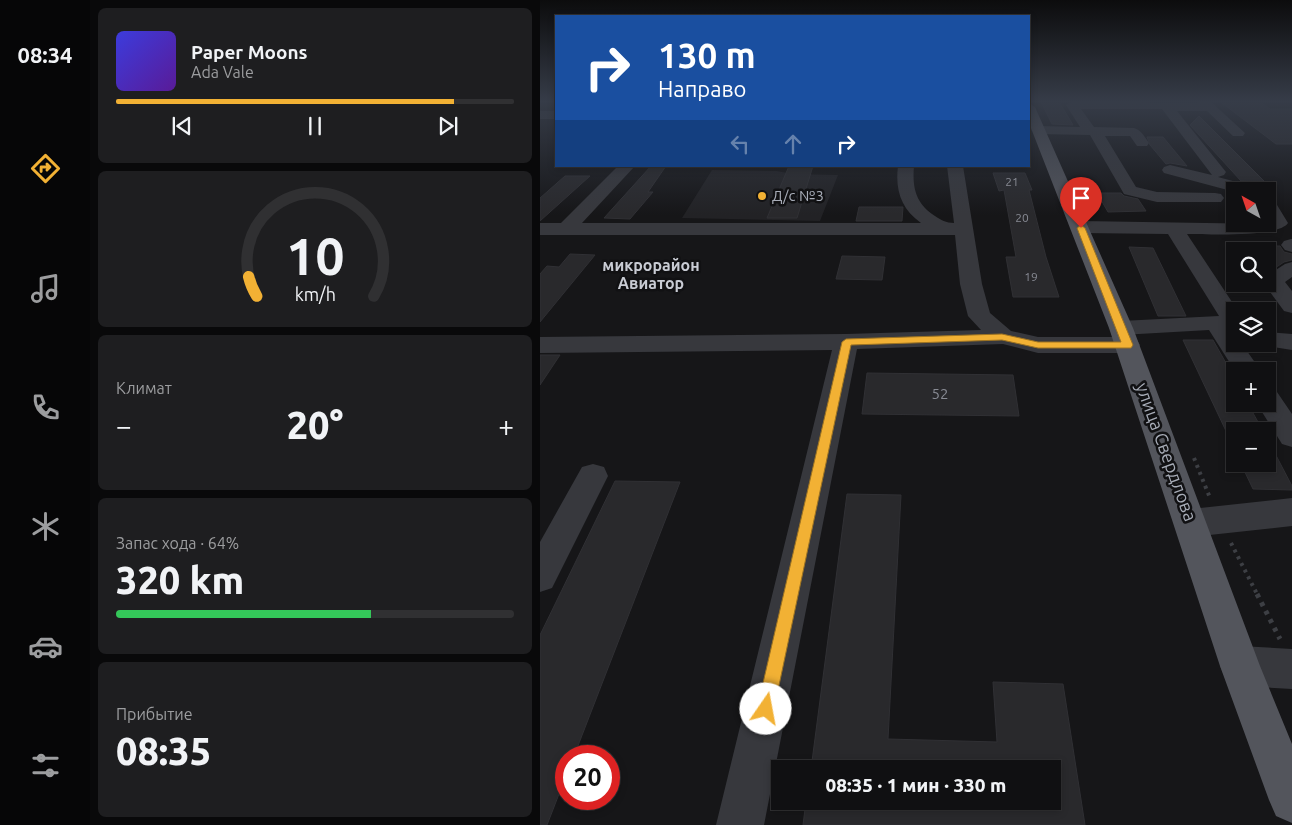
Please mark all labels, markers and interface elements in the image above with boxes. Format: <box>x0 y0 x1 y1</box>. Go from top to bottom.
icon: right <box>575 35 640 100</box>
text: 130 m <box>658 35 756 75</box>
text: Paper Moons <box>191 41 308 63</box>
text: 08:34 <box>17 42 73 67</box>
text: Ada Vale <box>191 63 254 81</box>
text: Направо <box>658 76 746 101</box>
icon: previous <box>168 112 196 140</box>
icon: pause <box>301 112 329 140</box>
icon: next <box>434 112 462 140</box>
icon: left <box>726 130 754 158</box>
icon: ahead <box>779 130 807 158</box>
icon: right <box>832 130 860 158</box>
icon: directions <box>28 151 63 186</box>
house number: 21 <box>1005 175 1019 188</box>
pin <box>1060 177 1102 228</box>
north arrow <box>1226 182 1276 232</box>
map controls <box>1226 182 1276 472</box>
icon: arrive <box>1067 184 1095 212</box>
place label: Д/с №3 <box>772 187 824 204</box>
marker: Д/с №3 <box>756 190 768 202</box>
house number: 20 <box>1015 211 1029 224</box>
text: 10 <box>286 227 344 285</box>
button: search <box>1226 242 1276 292</box>
district label: микрорайон Авиатор <box>602 256 700 292</box>
house number: 19 <box>1024 270 1038 283</box>
icon: music <box>28 271 63 306</box>
text: km/h <box>294 284 336 304</box>
button: layers <box>1226 302 1276 352</box>
button: + <box>1226 362 1276 412</box>
text: Климат <box>116 379 172 397</box>
street label: улица Свердлова <box>1133 380 1201 524</box>
house number: 52 <box>932 385 948 402</box>
icon: phone <box>28 390 63 425</box>
text: 20° <box>287 404 343 446</box>
text: − <box>116 410 132 441</box>
text: + <box>498 410 514 441</box>
button: − <box>1226 422 1276 472</box>
icon: climate <box>28 509 63 544</box>
text: Запас хода · 64% <box>116 534 239 552</box>
text: 320 km <box>116 559 244 601</box>
icon: car <box>28 629 63 664</box>
position arrow <box>739 682 791 734</box>
text: Прибытие <box>116 705 193 723</box>
text: 08:35 <box>116 730 211 772</box>
speed limit sign: 20 <box>555 745 620 810</box>
icon: filters <box>28 748 63 783</box>
text: 08:35 · 1 мин · 330 m <box>826 774 1006 796</box>

